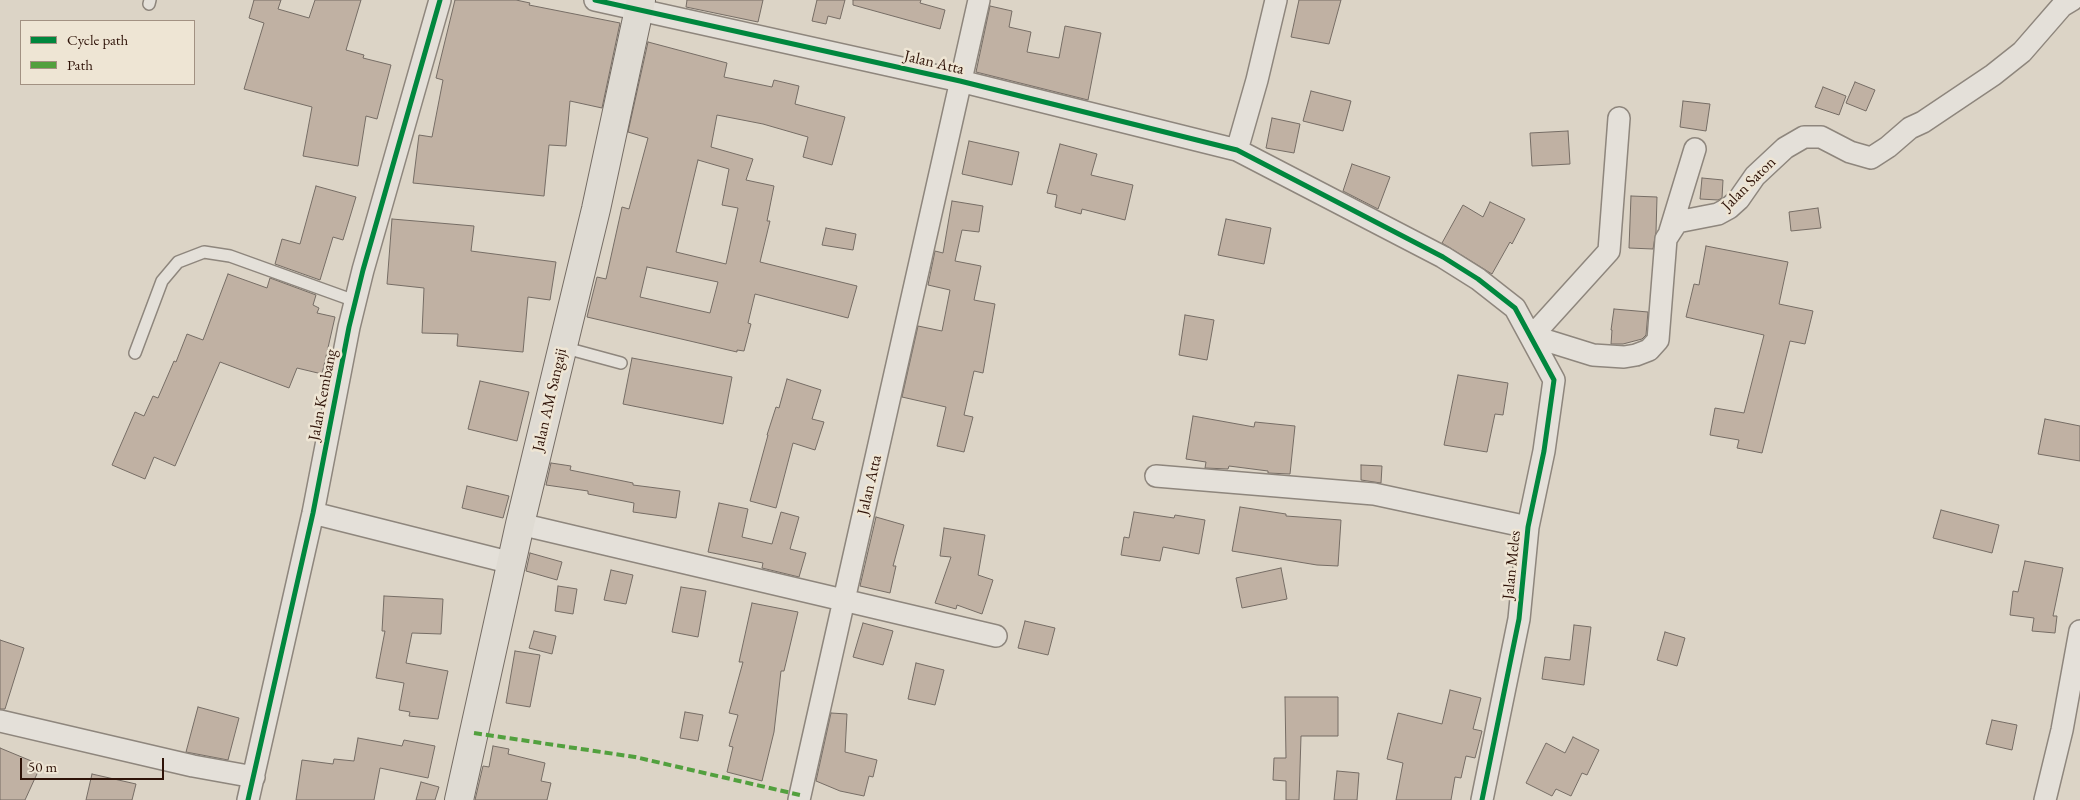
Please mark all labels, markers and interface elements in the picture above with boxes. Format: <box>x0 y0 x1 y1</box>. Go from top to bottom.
legend <box>20 20 195 85</box>
text: Cycle path <box>67 30 128 49</box>
street label: Jalan Atta <box>902 47 966 79</box>
text: Path <box>67 55 93 74</box>
street label: Jalan Saton <box>1718 153 1780 215</box>
street label: Jalan AM Sangaji <box>529 347 571 453</box>
street label: Jalan Kembang <box>305 348 341 442</box>
street label: Jalan Atta <box>854 453 886 517</box>
street label: Jalan Meles <box>1499 530 1525 600</box>
scale bar <box>22 748 166 780</box>
text: 50 m <box>28 757 57 776</box>

